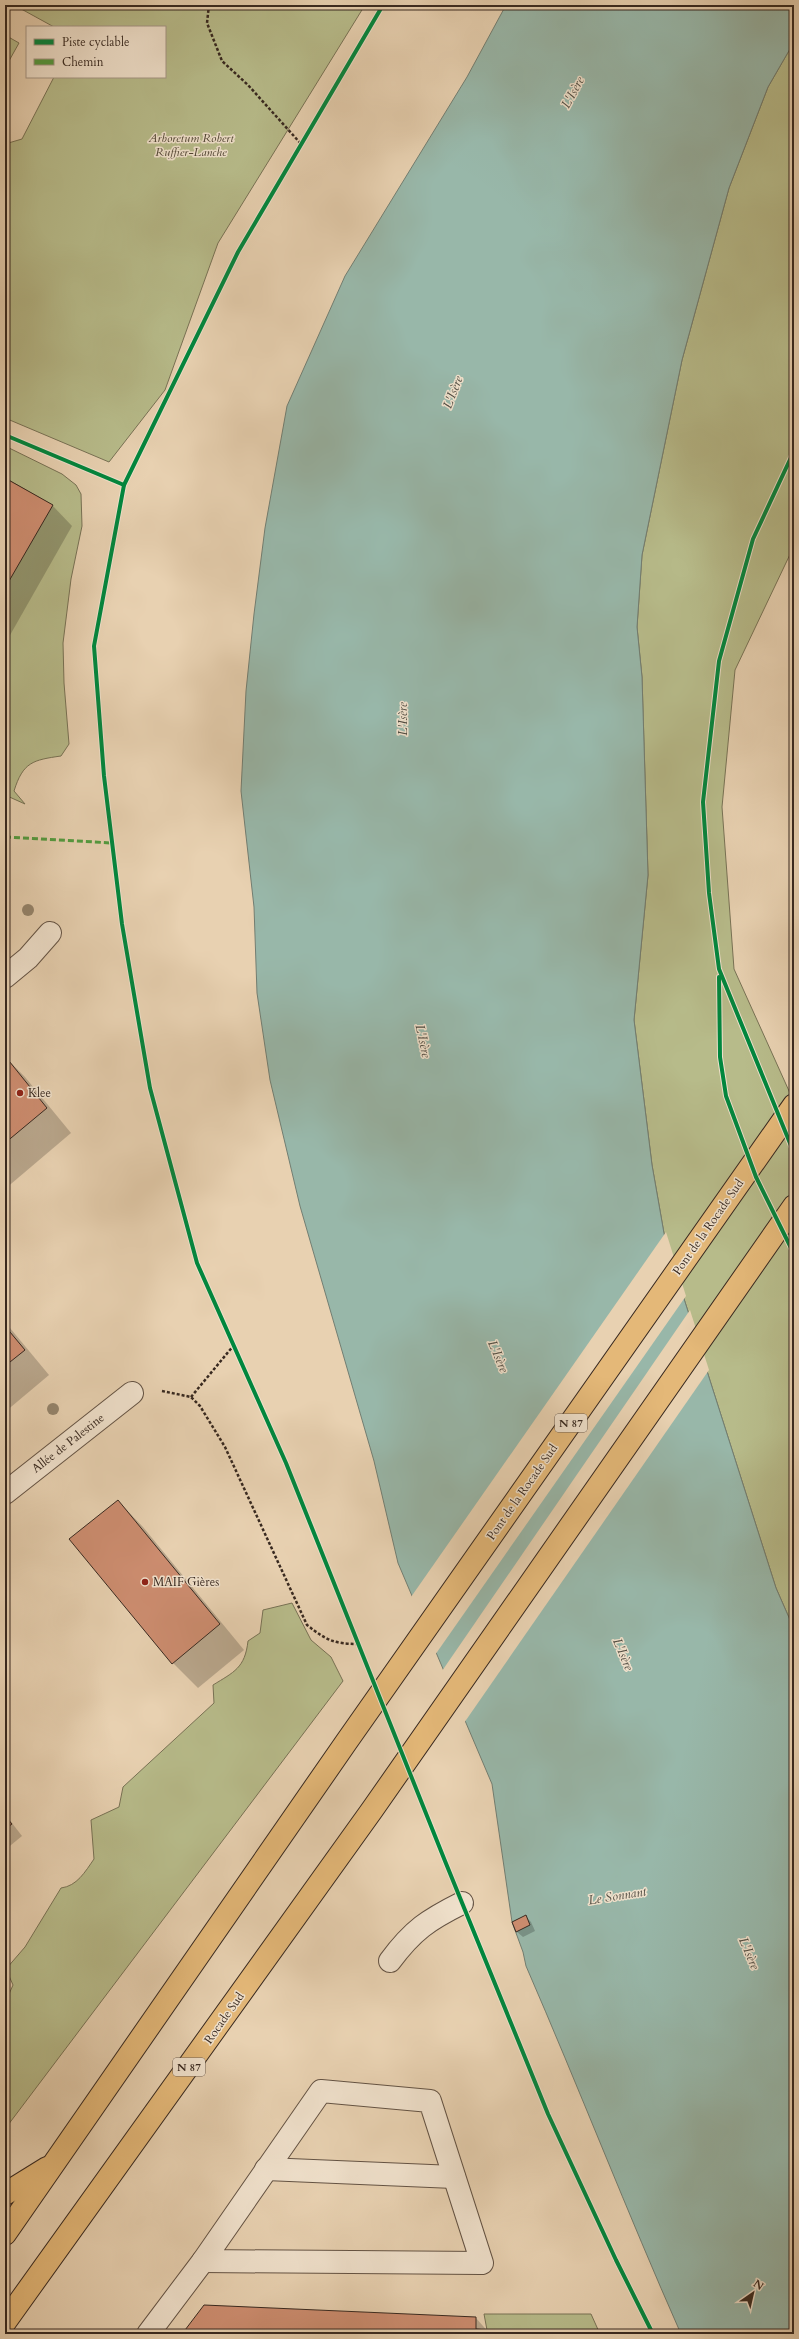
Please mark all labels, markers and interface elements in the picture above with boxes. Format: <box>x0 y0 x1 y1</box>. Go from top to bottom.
legend <box>26 26 166 78</box>
text: Piste cyclable <box>62 34 129 50</box>
text: Chemin <box>62 54 104 70</box>
water label: L'Isère <box>557 72 589 112</box>
park label: Arboretum Robert Ruffier-Lanche <box>147 130 234 160</box>
water label: L'Isère <box>438 372 468 411</box>
water label: L'Isère <box>394 701 412 736</box>
water label: L'Isère <box>411 1023 436 1061</box>
place label: Klee <box>28 1085 51 1101</box>
marker: Klee <box>15 1088 25 1098</box>
street label: Pont de la Rocade Sud <box>669 1175 747 1278</box>
water label: L'Isère <box>483 1337 513 1376</box>
street label: Allée de Palestine <box>28 1410 108 1476</box>
road number: N 87 <box>555 1414 587 1432</box>
street label: Pont de la Rocade Sud <box>483 1440 561 1543</box>
place label: MAIF Gières <box>153 1574 219 1590</box>
marker: MAIF Gières <box>140 1577 150 1587</box>
water label: L'Isère <box>608 1635 638 1674</box>
water label: Le Sonnant <box>587 1882 648 1909</box>
water label: L'Isère <box>734 1934 764 1973</box>
street label: Rocade Sud <box>200 1989 248 2047</box>
road number: N 87 <box>173 2058 205 2076</box>
north arrow <box>733 2273 773 2313</box>
text: N <box>750 2276 767 2294</box>

